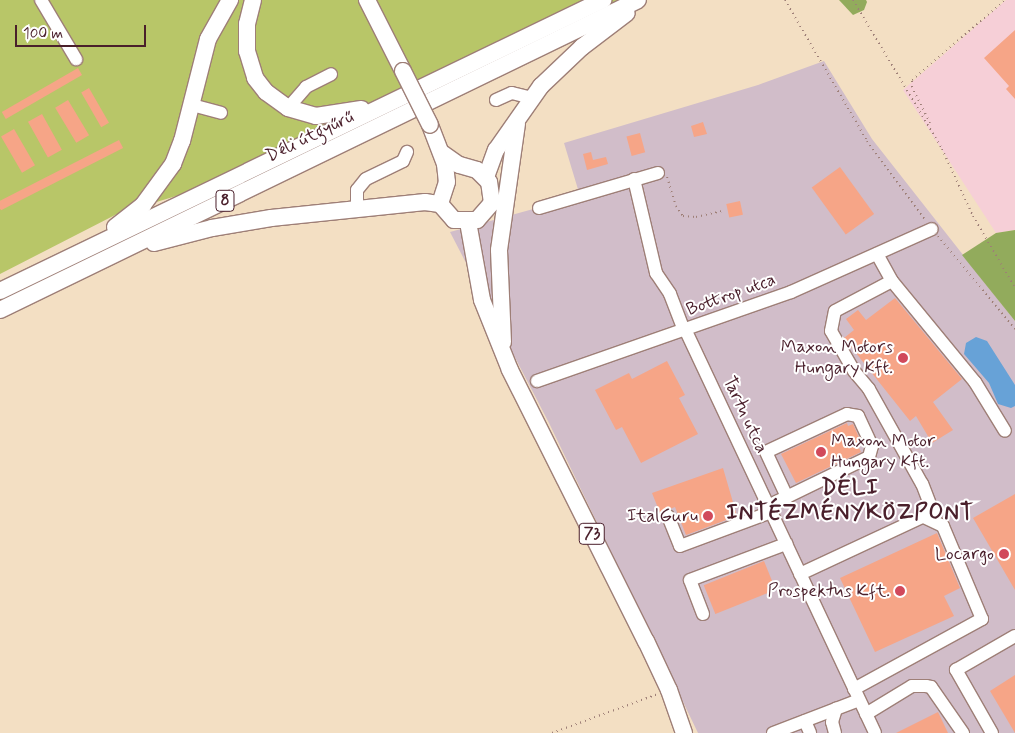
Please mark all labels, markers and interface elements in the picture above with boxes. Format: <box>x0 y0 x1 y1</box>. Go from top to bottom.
scale bar <box>18 15 149 47</box>
text: 100 m <box>23 24 63 44</box>
street label: Déli útgyűrű <box>263 106 357 168</box>
road number: 8 <box>215 188 235 215</box>
street label: Bottrop utca <box>681 268 781 322</box>
place label: Maxon Motors Hungary Kft. <box>781 337 893 379</box>
marker: Maxon Motors Hungary Kft. <box>897 352 909 364</box>
street label: Tartu utca <box>718 373 772 457</box>
place label: Maxon Motor Hungary Kft. <box>831 431 935 474</box>
marker: Maxon Motor Hungary Kft. <box>815 446 827 458</box>
district label: DÉLI INTÉZMÉNYKÖZPONT <box>725 475 975 526</box>
place label: ItalGuru <box>627 505 698 527</box>
marker: ItalGuru <box>702 510 714 522</box>
road number: 73 <box>578 520 606 548</box>
place label: Locargo <box>935 543 994 565</box>
marker: Locargo <box>998 548 1010 560</box>
place label: Prospektus Kft. <box>768 580 890 602</box>
marker: Prospektus Kft. <box>894 585 906 597</box>

